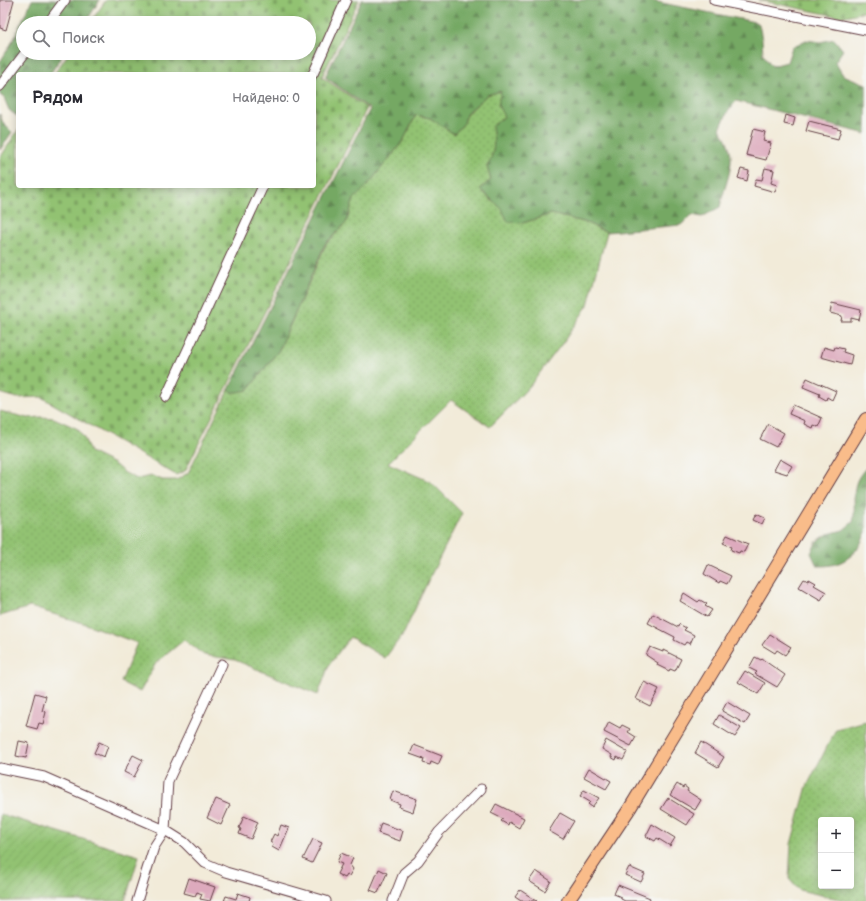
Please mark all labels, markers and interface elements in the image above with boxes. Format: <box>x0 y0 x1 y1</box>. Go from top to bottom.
search box <box>16 16 316 60</box>
icon: search <box>30 27 52 49</box>
text: Поиск <box>62 29 105 48</box>
text: Рядом <box>32 88 83 108</box>
text: Найдено: 0 <box>232 90 300 106</box>
map controls <box>818 817 854 889</box>
button: + <box>818 817 854 853</box>
button: − <box>818 853 854 889</box>

